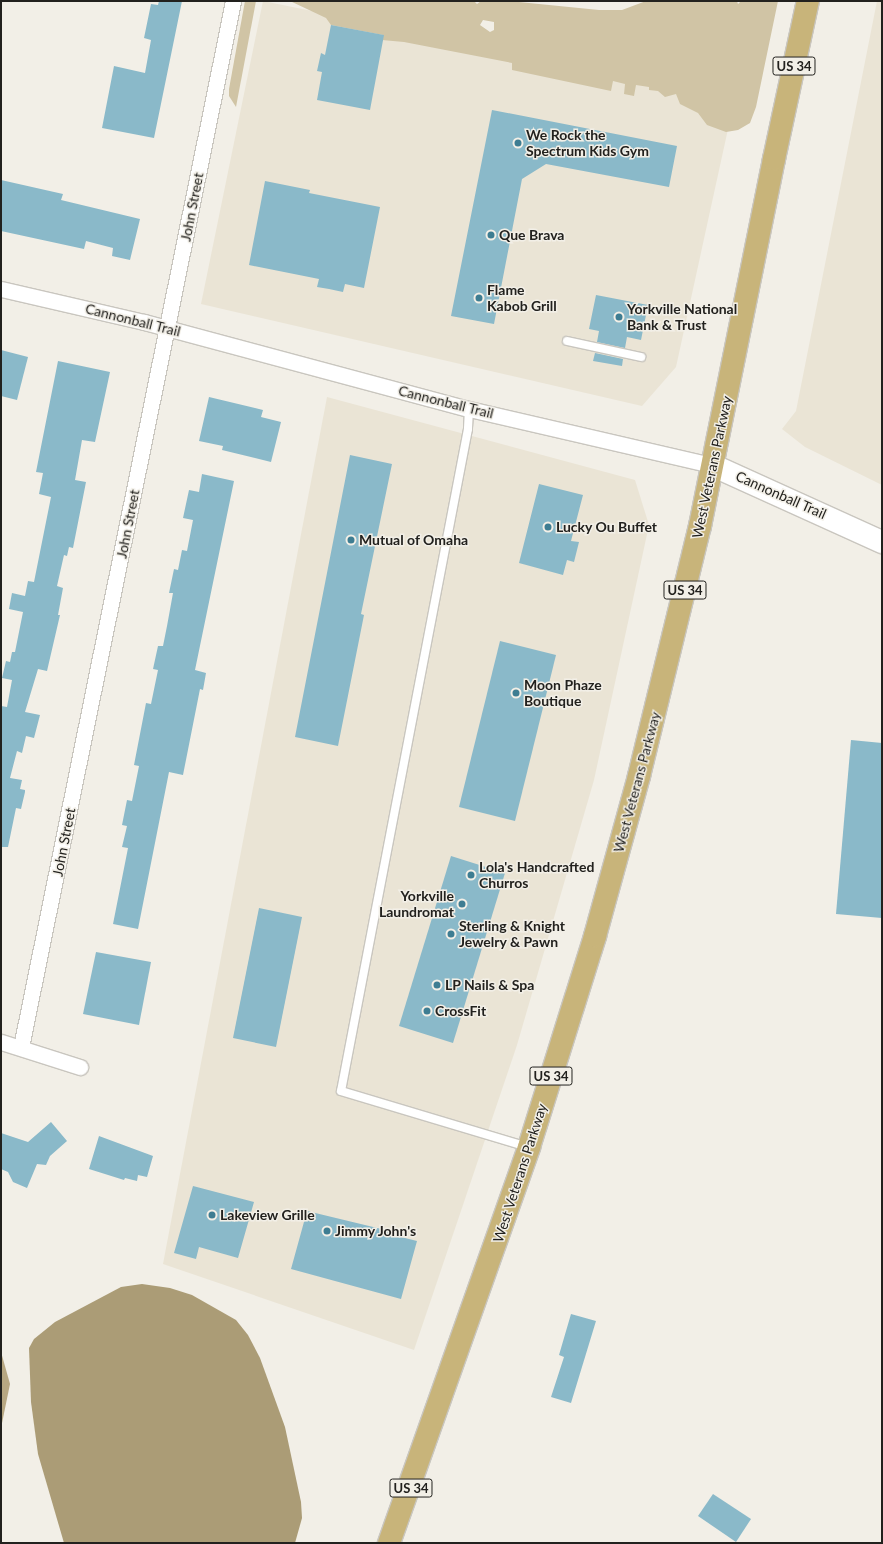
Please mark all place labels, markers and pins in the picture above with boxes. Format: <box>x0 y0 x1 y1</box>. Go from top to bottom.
place label: We Rock the Spectrum Kids Gym <box>526 127 649 160</box>
marker: We Rock the Spectrum Kids Gym <box>513 138 523 148</box>
place label: Que Brava <box>499 227 564 243</box>
marker: Que Brava <box>486 230 496 240</box>
place label: Flame Kabob Grill <box>487 282 557 314</box>
marker: Flame Kabob Grill <box>474 293 484 303</box>
place label: Yorkville National Bank & Trust <box>627 301 737 334</box>
marker: Yorkville National Bank & Trust <box>614 312 624 322</box>
place label: Lucky Ou Buffet <box>556 519 657 535</box>
marker: Lucky Ou Buffet <box>543 522 553 532</box>
place label: Mutual of Omaha <box>359 532 468 548</box>
marker: Mutual of Omaha <box>346 535 356 545</box>
place label: Moon Phaze Boutique <box>524 677 602 710</box>
marker: Moon Phaze Boutique <box>511 688 521 698</box>
place label: Lola's Handcrafted Churros <box>479 859 594 892</box>
marker: Lola's Handcrafted Churros <box>466 870 476 880</box>
place label: Yorkville Laundromat <box>379 888 454 920</box>
marker: Yorkville Laundromat <box>457 899 467 909</box>
place label: Sterling & Knight Jewelry & Pawn <box>459 918 565 950</box>
marker: Sterling & Knight Jewelry & Pawn <box>446 929 456 939</box>
place label: LP Nails & Spa <box>445 977 535 993</box>
marker: LP Nails & Spa <box>432 980 442 990</box>
place label: CrossFit <box>435 1003 486 1019</box>
marker: CrossFit <box>422 1006 432 1016</box>
place label: Lakeview Grille <box>220 1207 315 1223</box>
marker: Lakeview Grille <box>207 1210 217 1220</box>
place label: Jimmy John's <box>335 1223 417 1239</box>
marker: Jimmy John's <box>322 1226 332 1236</box>

